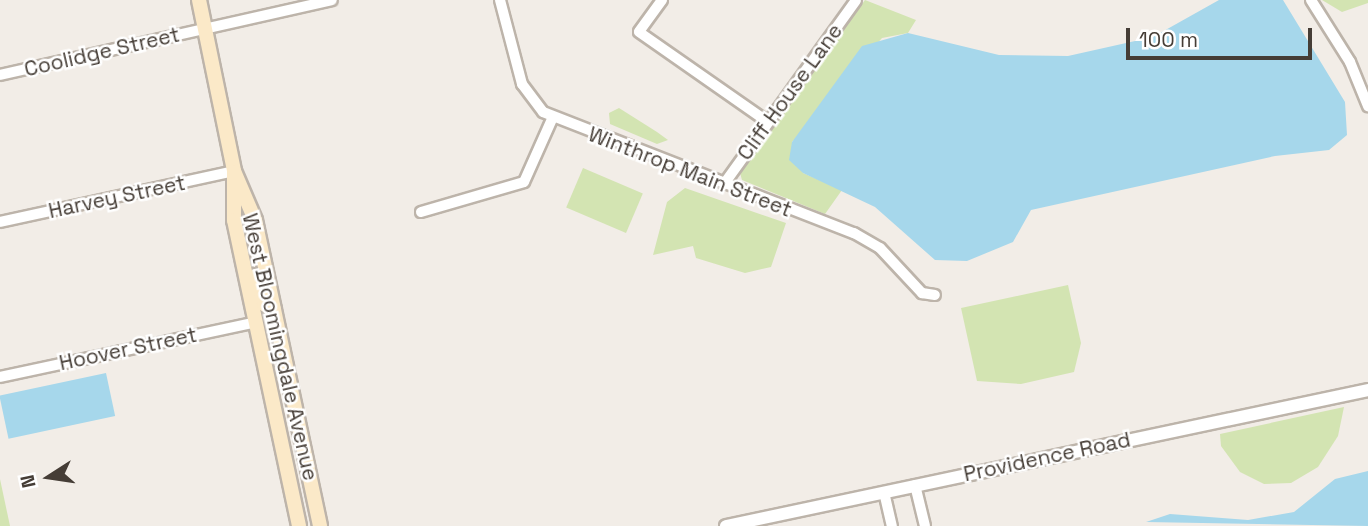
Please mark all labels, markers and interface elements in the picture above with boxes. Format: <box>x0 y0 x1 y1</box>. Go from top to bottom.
scale bar <box>1130 14 1316 58</box>
street label: Cliff House Lane <box>732 19 848 165</box>
street label: Coolidge Street <box>22 22 182 82</box>
text: 100 m <box>1139 26 1198 53</box>
street label: Winthrop Main Street <box>585 122 795 222</box>
street label: Harvey Street <box>46 170 188 224</box>
street label: West Bloomingdale Avenue <box>237 211 323 483</box>
street label: Hoover Street <box>57 322 199 376</box>
street label: Providence Road <box>961 427 1133 487</box>
north arrow <box>14 442 84 512</box>
text: N <box>14 473 42 490</box>

